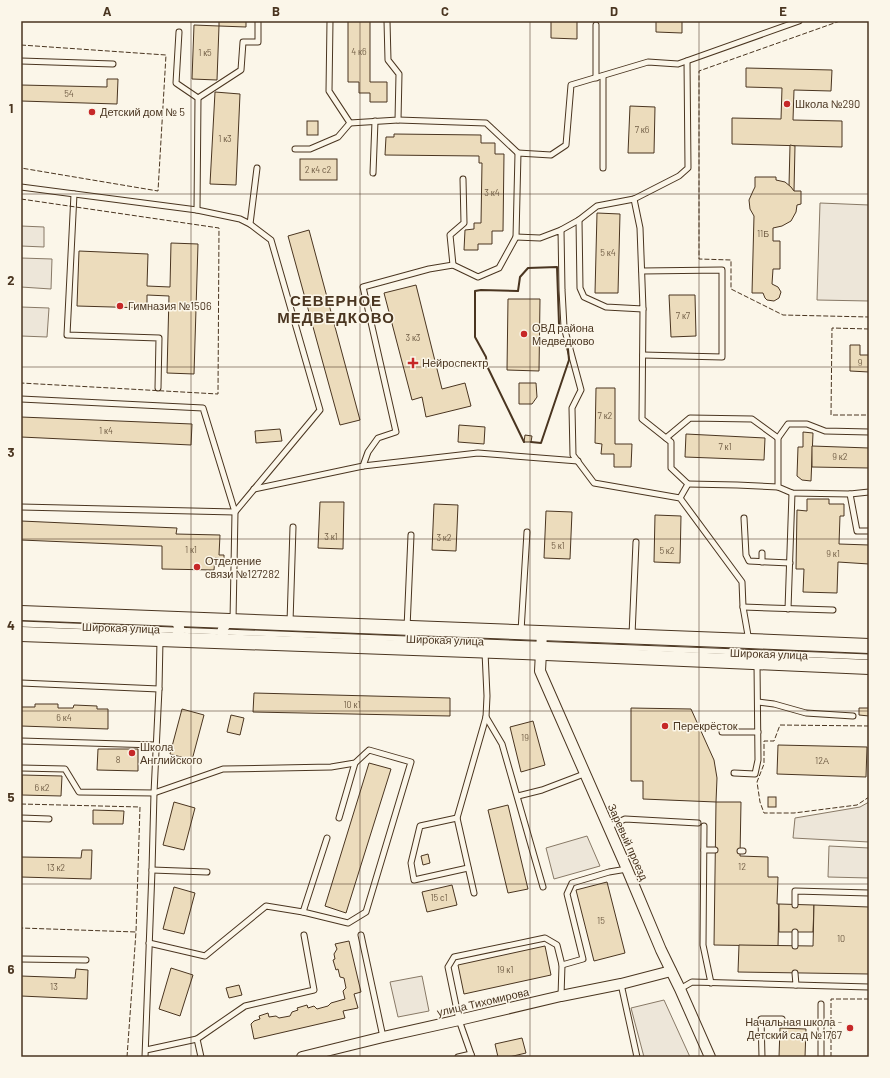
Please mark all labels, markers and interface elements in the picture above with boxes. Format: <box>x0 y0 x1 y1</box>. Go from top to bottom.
text: A <box>103 3 112 19</box>
text: B <box>272 3 280 19</box>
text: C <box>441 3 449 19</box>
text: D <box>610 3 618 19</box>
text: E <box>779 3 787 19</box>
house number: 4 к6 <box>351 46 367 57</box>
house number: 1 к5 <box>198 47 212 58</box>
house number: 54 <box>64 88 74 99</box>
place label: Школа №290 <box>795 97 860 110</box>
marker: Школа №290 <box>782 99 792 109</box>
text: 1 <box>9 100 13 116</box>
place label: Детский дом № 5 <box>100 105 185 118</box>
marker: Детский дом № 5 <box>87 107 97 117</box>
house number: 7 к6 <box>635 124 650 135</box>
house number: 1 к3 <box>218 133 232 144</box>
house number: 2 к4 с2 <box>305 164 331 175</box>
house number: 3 к4 <box>484 187 500 198</box>
house number: 11Б <box>757 228 769 239</box>
house number: 5 к4 <box>600 247 616 258</box>
text: 2 <box>7 272 15 288</box>
district label: СЕВЕРНОЕ МЕДВЕДКОВО <box>277 291 395 326</box>
place label: Гимназия №1506 <box>128 299 212 312</box>
marker: Гимназия №1506 <box>115 301 125 311</box>
house number: 7 к7 <box>676 310 691 321</box>
place label: ОВД района Медведково <box>532 321 595 347</box>
marker: ОВД района Медведково <box>519 329 529 339</box>
house number: 3 к3 <box>405 332 421 343</box>
place label: Нейроcпектр <box>422 356 488 369</box>
marker: Нейроcпектр <box>407 357 419 369</box>
house number: 9 <box>858 357 863 368</box>
house number: 7 к2 <box>598 410 613 421</box>
house number: 1 к4 <box>99 425 113 436</box>
house number: 7 к1 <box>718 441 732 452</box>
text: 3 <box>7 444 15 460</box>
house number: 9 к2 <box>832 451 848 462</box>
house number: 3 к1 <box>324 531 338 542</box>
house number: 3 к2 <box>436 532 452 543</box>
house number: 5 к1 <box>551 540 565 551</box>
house number: 1 к1 <box>185 544 197 555</box>
house number: 5 к2 <box>659 545 675 556</box>
house number: 9 к1 <box>826 548 840 559</box>
place label: Отделение связи №127282 <box>205 554 280 580</box>
marker: Отделение связи №127282 <box>192 562 202 572</box>
text: 4 <box>7 617 15 633</box>
street label: Широкая улица <box>82 620 161 635</box>
street label: Широкая улица <box>406 632 485 647</box>
street label: Широкая улица <box>730 646 809 661</box>
house number: 10 к1 <box>343 699 361 710</box>
house number: 6 к4 <box>56 712 72 723</box>
place label: Перекрёсток <box>673 719 738 732</box>
marker: Перекрёсток <box>660 721 670 731</box>
house number: 19 <box>521 732 529 743</box>
place label: Школа Английского <box>140 740 202 766</box>
marker: Школа Английского <box>127 748 137 758</box>
house number: 8 <box>116 754 121 765</box>
house number: 12А <box>815 755 829 766</box>
house number: 6 к2 <box>34 782 50 793</box>
text: 5 <box>7 789 15 805</box>
street label: Заревый проезд <box>606 802 651 883</box>
house number: 12 <box>738 861 746 872</box>
house number: 13 к2 <box>47 862 65 873</box>
house number: 15 с1 <box>430 892 448 903</box>
house number: 15 <box>597 915 605 926</box>
house number: 10 <box>837 933 845 944</box>
text: 6 <box>8 961 15 977</box>
house number: 19 к1 <box>497 964 513 975</box>
house number: 13 <box>50 981 58 992</box>
street label: улица Тихомирова <box>436 984 531 1018</box>
place label: Начальная школа - Детский сад №1767 <box>745 1015 842 1041</box>
marker: Начальная школа - Детский сад №1767 <box>845 1023 855 1033</box>

